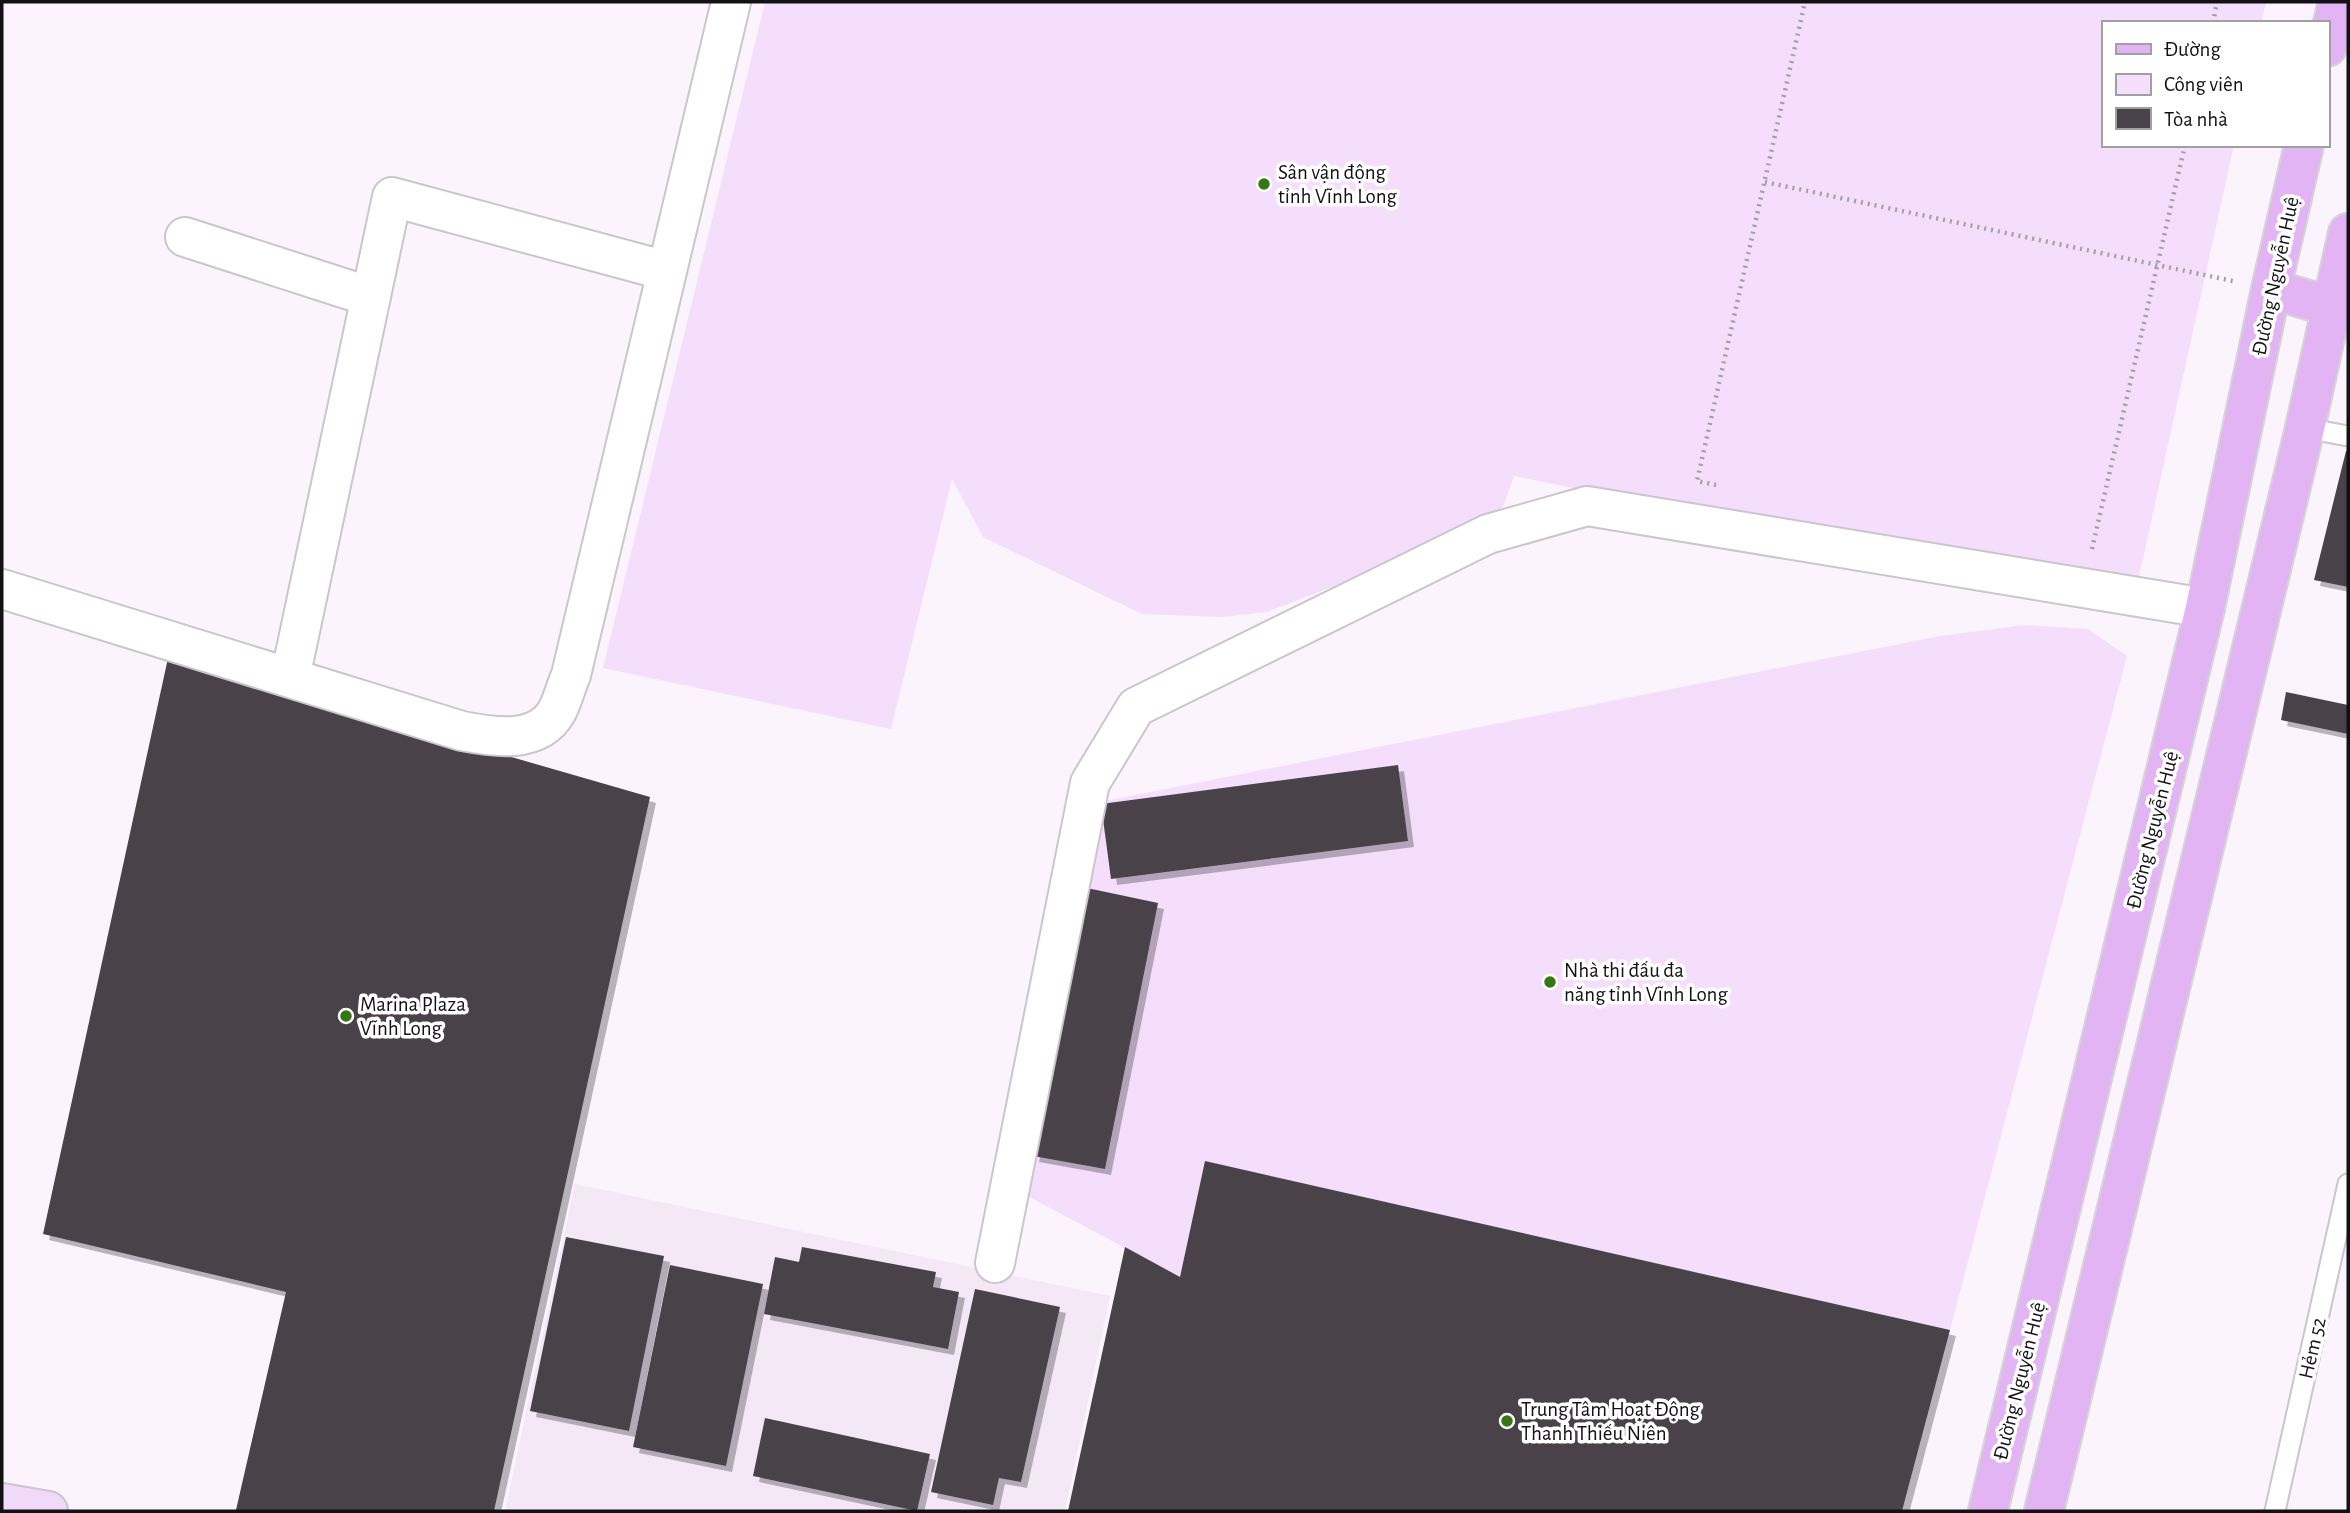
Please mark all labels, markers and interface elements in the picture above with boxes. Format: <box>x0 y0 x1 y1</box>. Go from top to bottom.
legend <box>2102 21 2329 147</box>
text: Đường <box>2164 39 2221 60</box>
text: Công viên <box>2164 74 2244 95</box>
text: Tòa nhà <box>2164 109 2228 130</box>
place label: Sân vận động tỉnh Vĩnh Long <box>1278 162 1398 207</box>
marker: Sân vận động tỉnh Vĩnh Long <box>1256 176 1272 192</box>
street label: Đường Nguyễn Huệ <box>2247 195 2303 357</box>
street label: Đường Nguyễn Huệ <box>2122 749 2182 911</box>
place label: Nhà thi đấu đa năng tỉnh Vĩnh Long <box>1564 960 1728 1005</box>
marker: Nhà thi đấu đa năng tỉnh Vĩnh Long <box>1542 974 1558 990</box>
place label: Marina Plaza Vĩnh Long <box>360 994 466 1039</box>
marker: Marina Plaza Vĩnh Long <box>338 1008 354 1024</box>
street label: Đường Nguyễn Huệ <box>1989 1300 2049 1462</box>
street label: Hẻm 52 <box>2295 1315 2330 1381</box>
place label: Trung Tâm Hoạt Động Thanh Thiếu Niên <box>1521 1399 1701 1444</box>
marker: Trung Tâm Hoạt Động Thanh Thiếu Niên <box>1499 1413 1515 1429</box>

